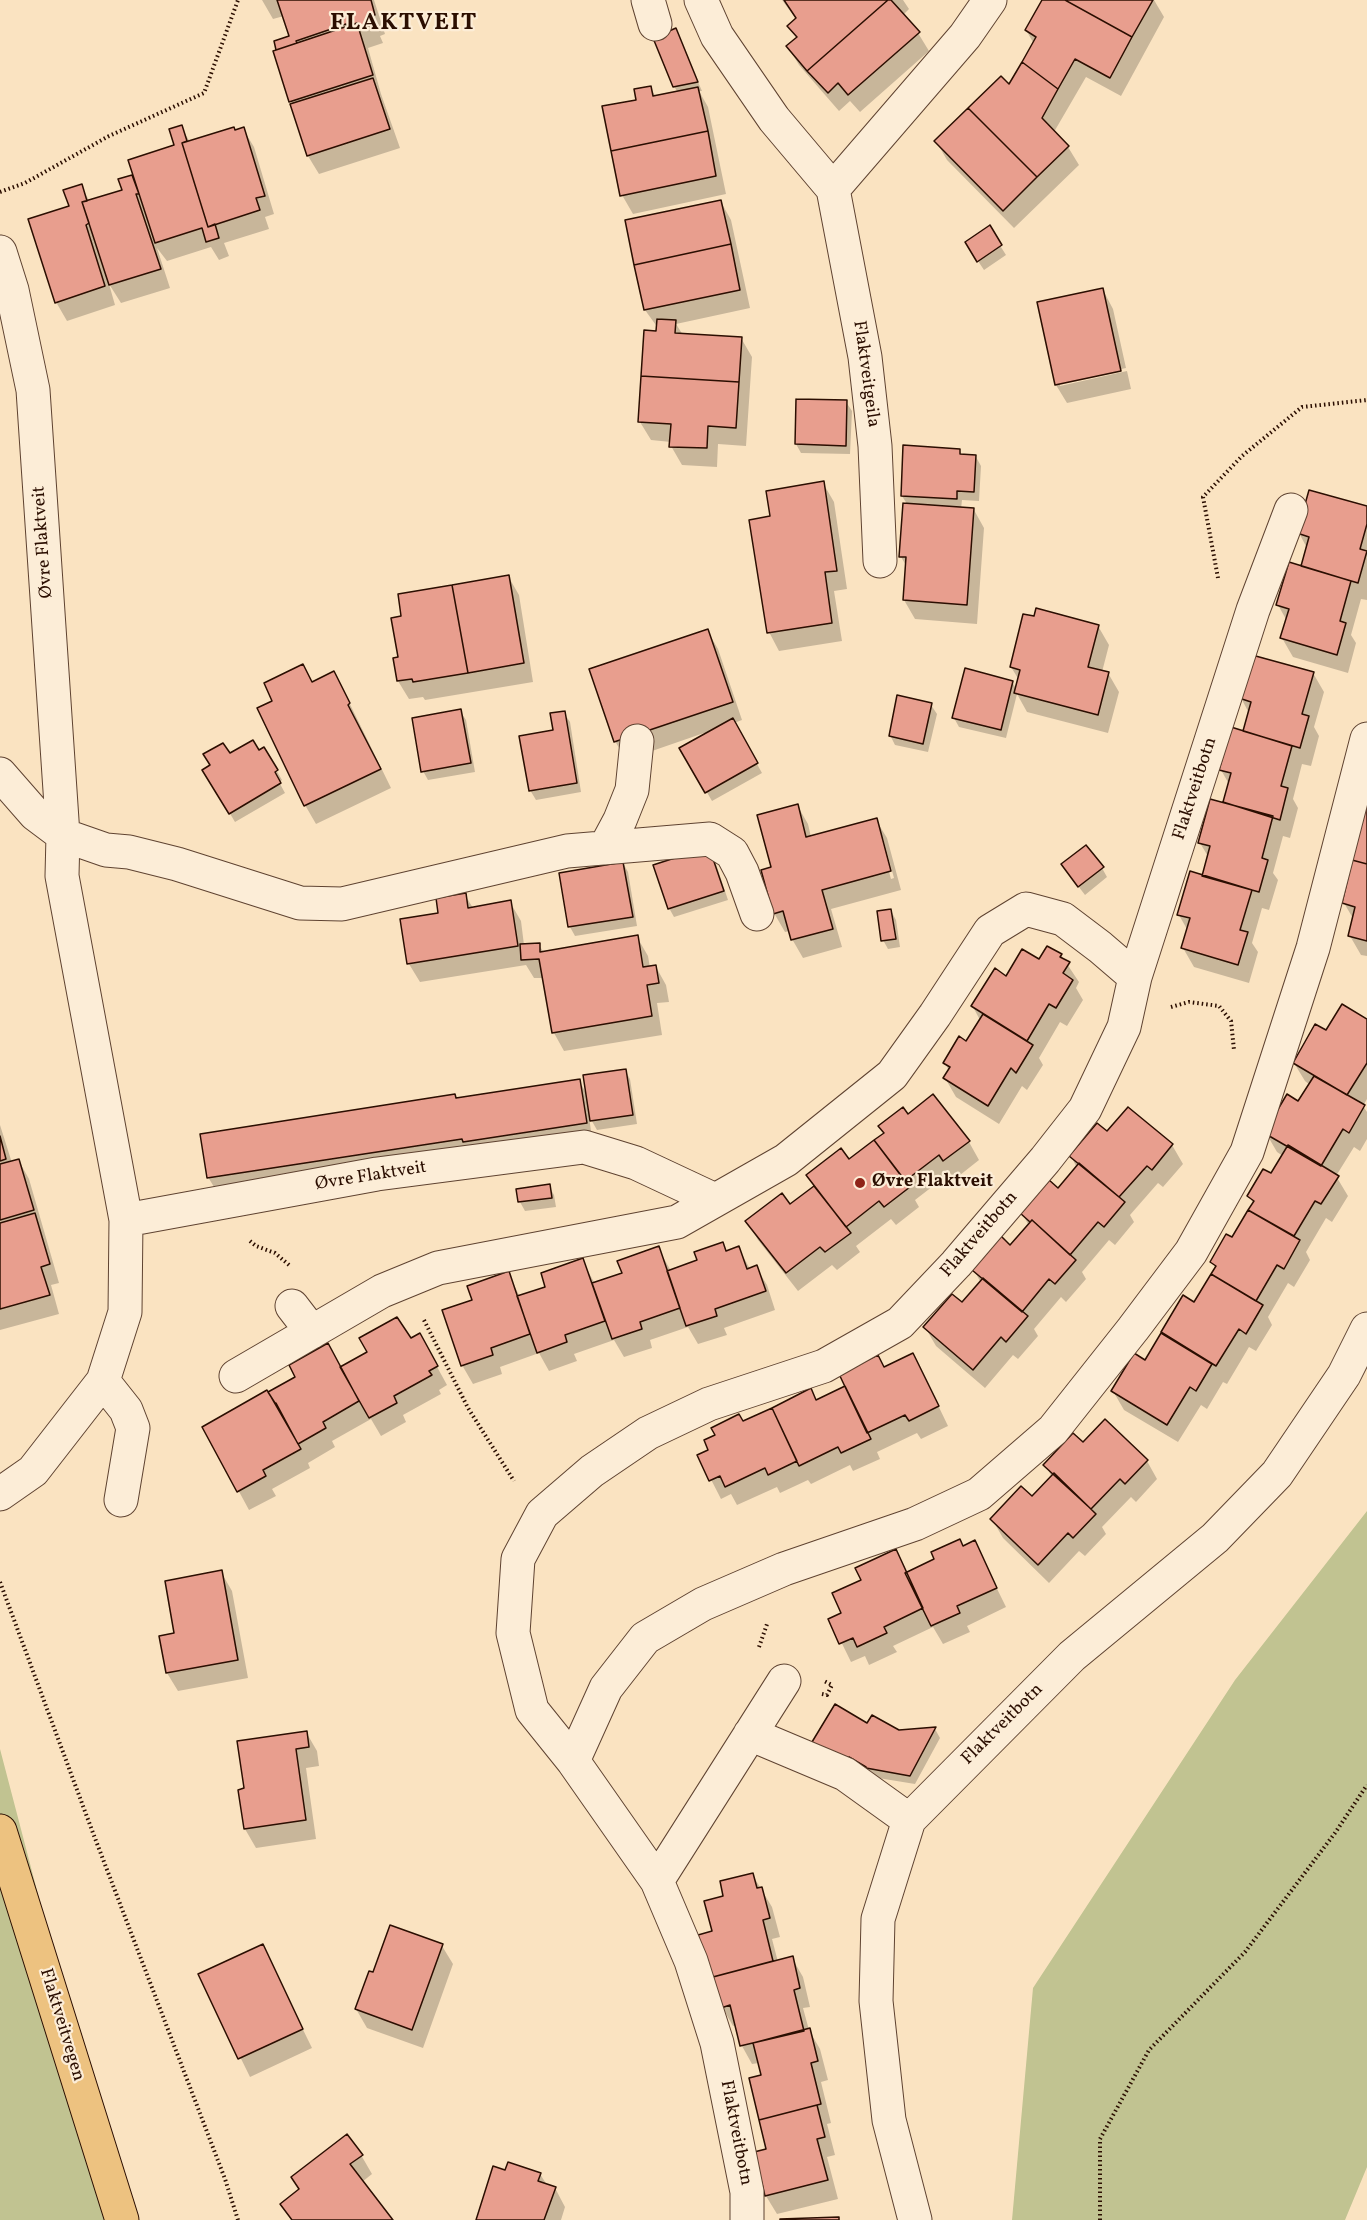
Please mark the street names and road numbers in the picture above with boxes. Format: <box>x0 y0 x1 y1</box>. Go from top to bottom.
street label: Flaktveitgeila <box>847 319 883 429</box>
street label: Øvre Flaktveit <box>29 485 59 599</box>
street label: Flaktveitbotn <box>1169 735 1223 843</box>
street label: Øvre Flaktveit <box>314 1158 428 1196</box>
street label: Flaktveitbotn <box>937 1188 1023 1282</box>
street label: Flaktveitbotn <box>958 1680 1048 1770</box>
street label: Flaktveitvegen <box>34 1966 88 2084</box>
street label: Flaktveitbotn <box>714 2079 756 2187</box>

